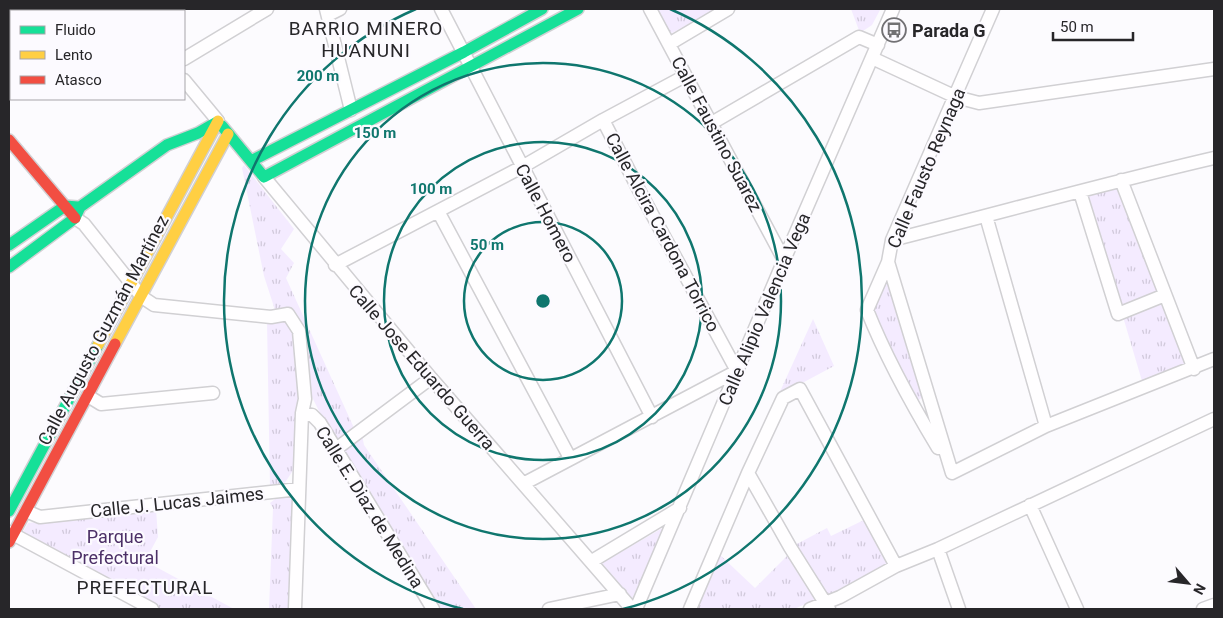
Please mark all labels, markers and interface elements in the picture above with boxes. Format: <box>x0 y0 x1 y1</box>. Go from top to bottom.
legend <box>10 10 185 100</box>
scale bar <box>1053 10 1133 42</box>
district label: BARRIO MINERO HUANUNI <box>289 17 443 62</box>
bus stop icon: Parada G <box>881 17 907 43</box>
text: 50 m <box>1060 18 1094 36</box>
place label: Parada G <box>912 20 986 41</box>
text: Fluido <box>55 21 96 39</box>
text: Lento <box>55 46 93 64</box>
street label: Calle Faustino Suarez <box>667 53 767 215</box>
text: 200 m <box>297 67 339 85</box>
text: Atasco <box>55 71 102 89</box>
street label: Calle Fausto Reynaga <box>883 85 969 251</box>
text: 150 m <box>354 124 396 142</box>
street label: Calle Alcira Cardona Torrico <box>602 129 724 335</box>
street label: Calle Homero <box>511 160 581 266</box>
text: 100 m <box>410 180 452 198</box>
street label: Calle Alipio Valencia Vega <box>714 210 814 408</box>
street label: Calle Augusto Guzmán Martínez <box>33 211 173 449</box>
text: 50 m <box>470 236 504 254</box>
street label: Calle Jose Eduardo Guerra <box>345 280 499 454</box>
centre of rings <box>534 292 552 310</box>
street label: Calle E. Diaz de Medina <box>312 422 428 592</box>
street label: Calle J. Lucas Jaimes <box>89 482 265 522</box>
park label: Parque Prefectural <box>71 526 159 568</box>
north arrow <box>1163 558 1213 608</box>
district label: PREFECTURAL <box>77 576 213 599</box>
text: N <box>1190 581 1209 597</box>

